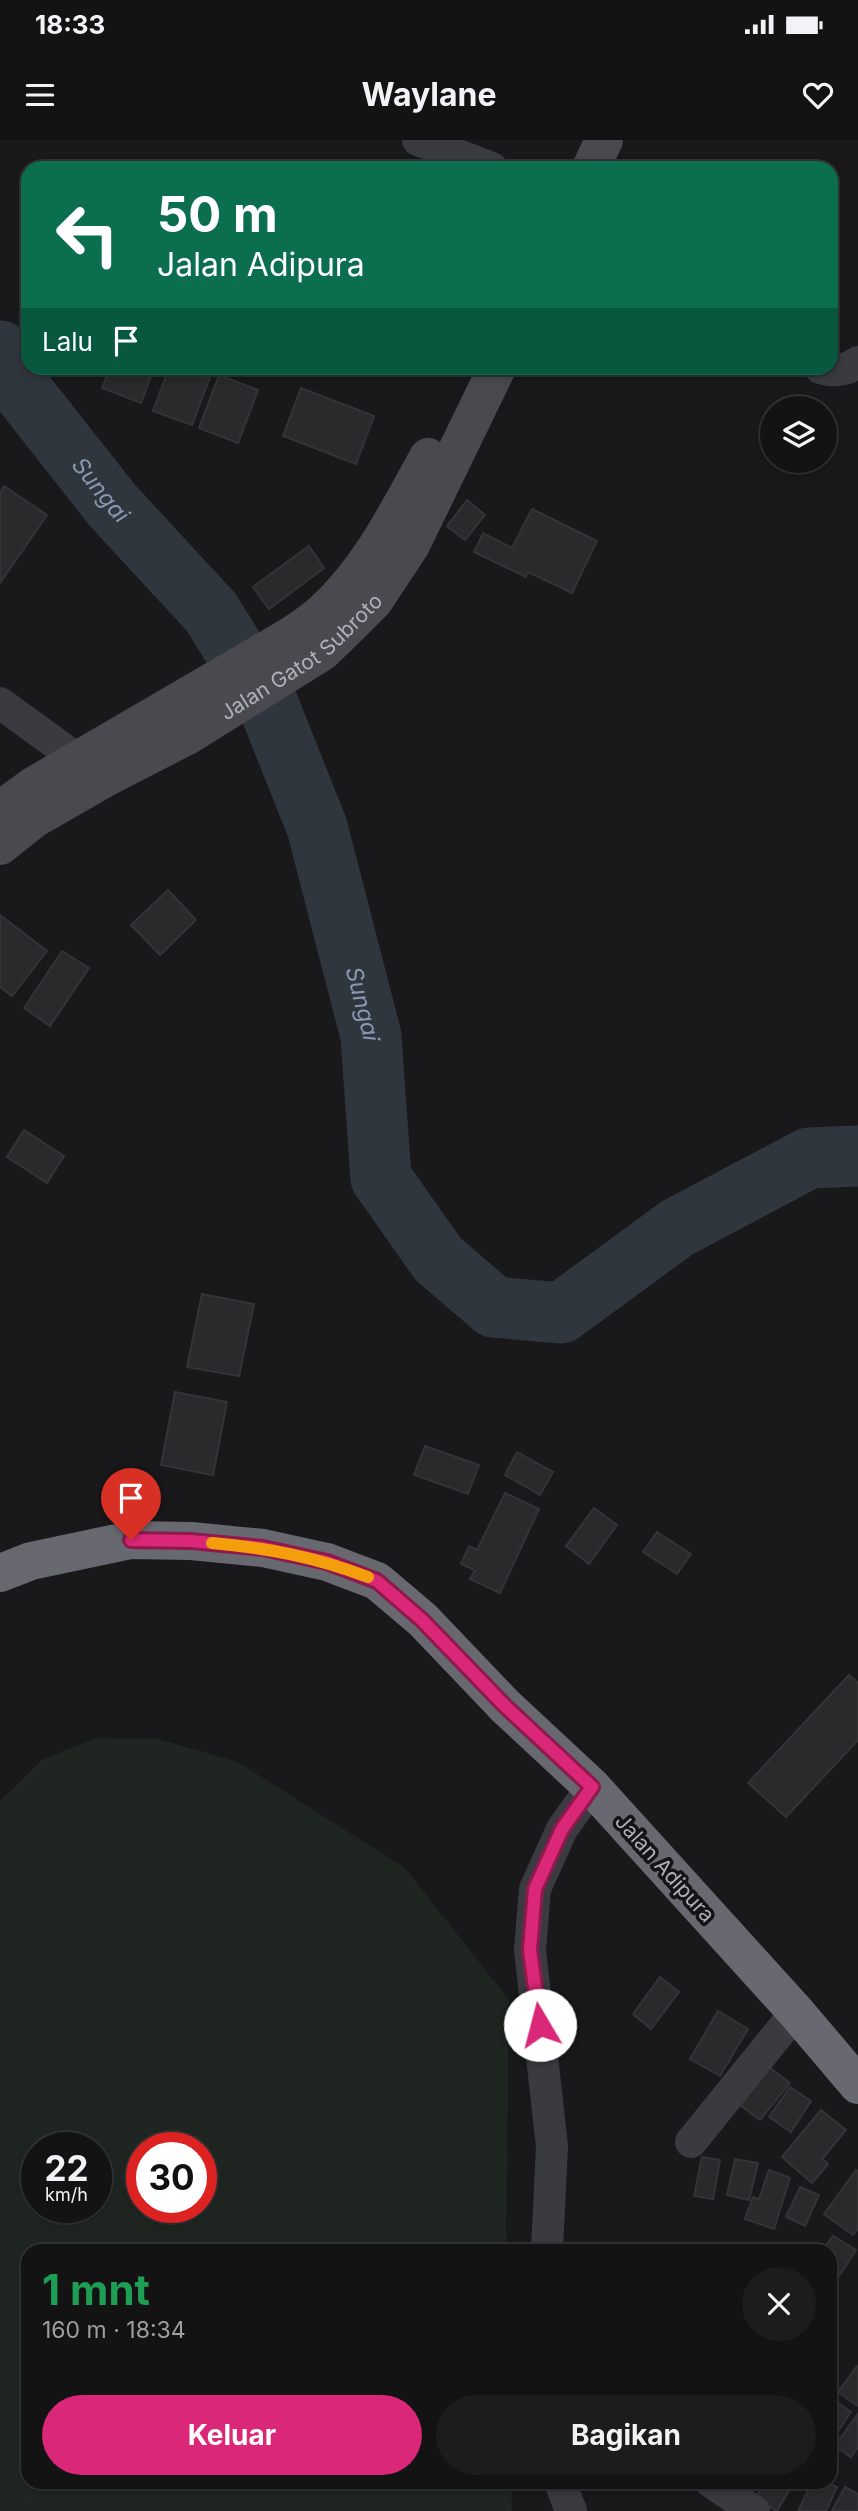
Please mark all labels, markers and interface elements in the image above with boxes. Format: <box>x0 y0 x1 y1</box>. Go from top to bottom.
text: 18:33 <box>35 9 105 40</box>
text: Waylane <box>362 75 496 114</box>
icon: menu <box>21 76 59 114</box>
icon: heart <box>799 76 837 114</box>
text: 50 m <box>157 185 278 244</box>
icon: left <box>42 189 133 280</box>
text: Jalan Adipura <box>157 245 365 284</box>
icon: arrive <box>107 322 145 360</box>
text: Lalu <box>42 326 93 357</box>
map controls <box>760 396 837 473</box>
button: layers <box>760 396 837 473</box>
water label: Sungai <box>66 452 136 529</box>
street label: Jalan Gatot Subroto <box>215 588 387 725</box>
water label: Sungai <box>340 964 385 1042</box>
pin <box>101 1468 161 1540</box>
icon: arrive <box>112 1479 150 1517</box>
street label: Jalan Adipura <box>610 1809 720 1927</box>
position arrow <box>503 1988 577 2062</box>
speed limit sign: 30 <box>126 2132 217 2223</box>
text: 22 <box>44 2147 89 2189</box>
text: km/h <box>45 2184 88 2205</box>
text: 1 mnt <box>42 2264 150 2315</box>
button: close <box>742 2267 816 2341</box>
text: 160 m · 18:34 <box>42 2316 186 2344</box>
button: Keluar <box>42 2395 422 2475</box>
button: Bagikan <box>436 2395 816 2475</box>

